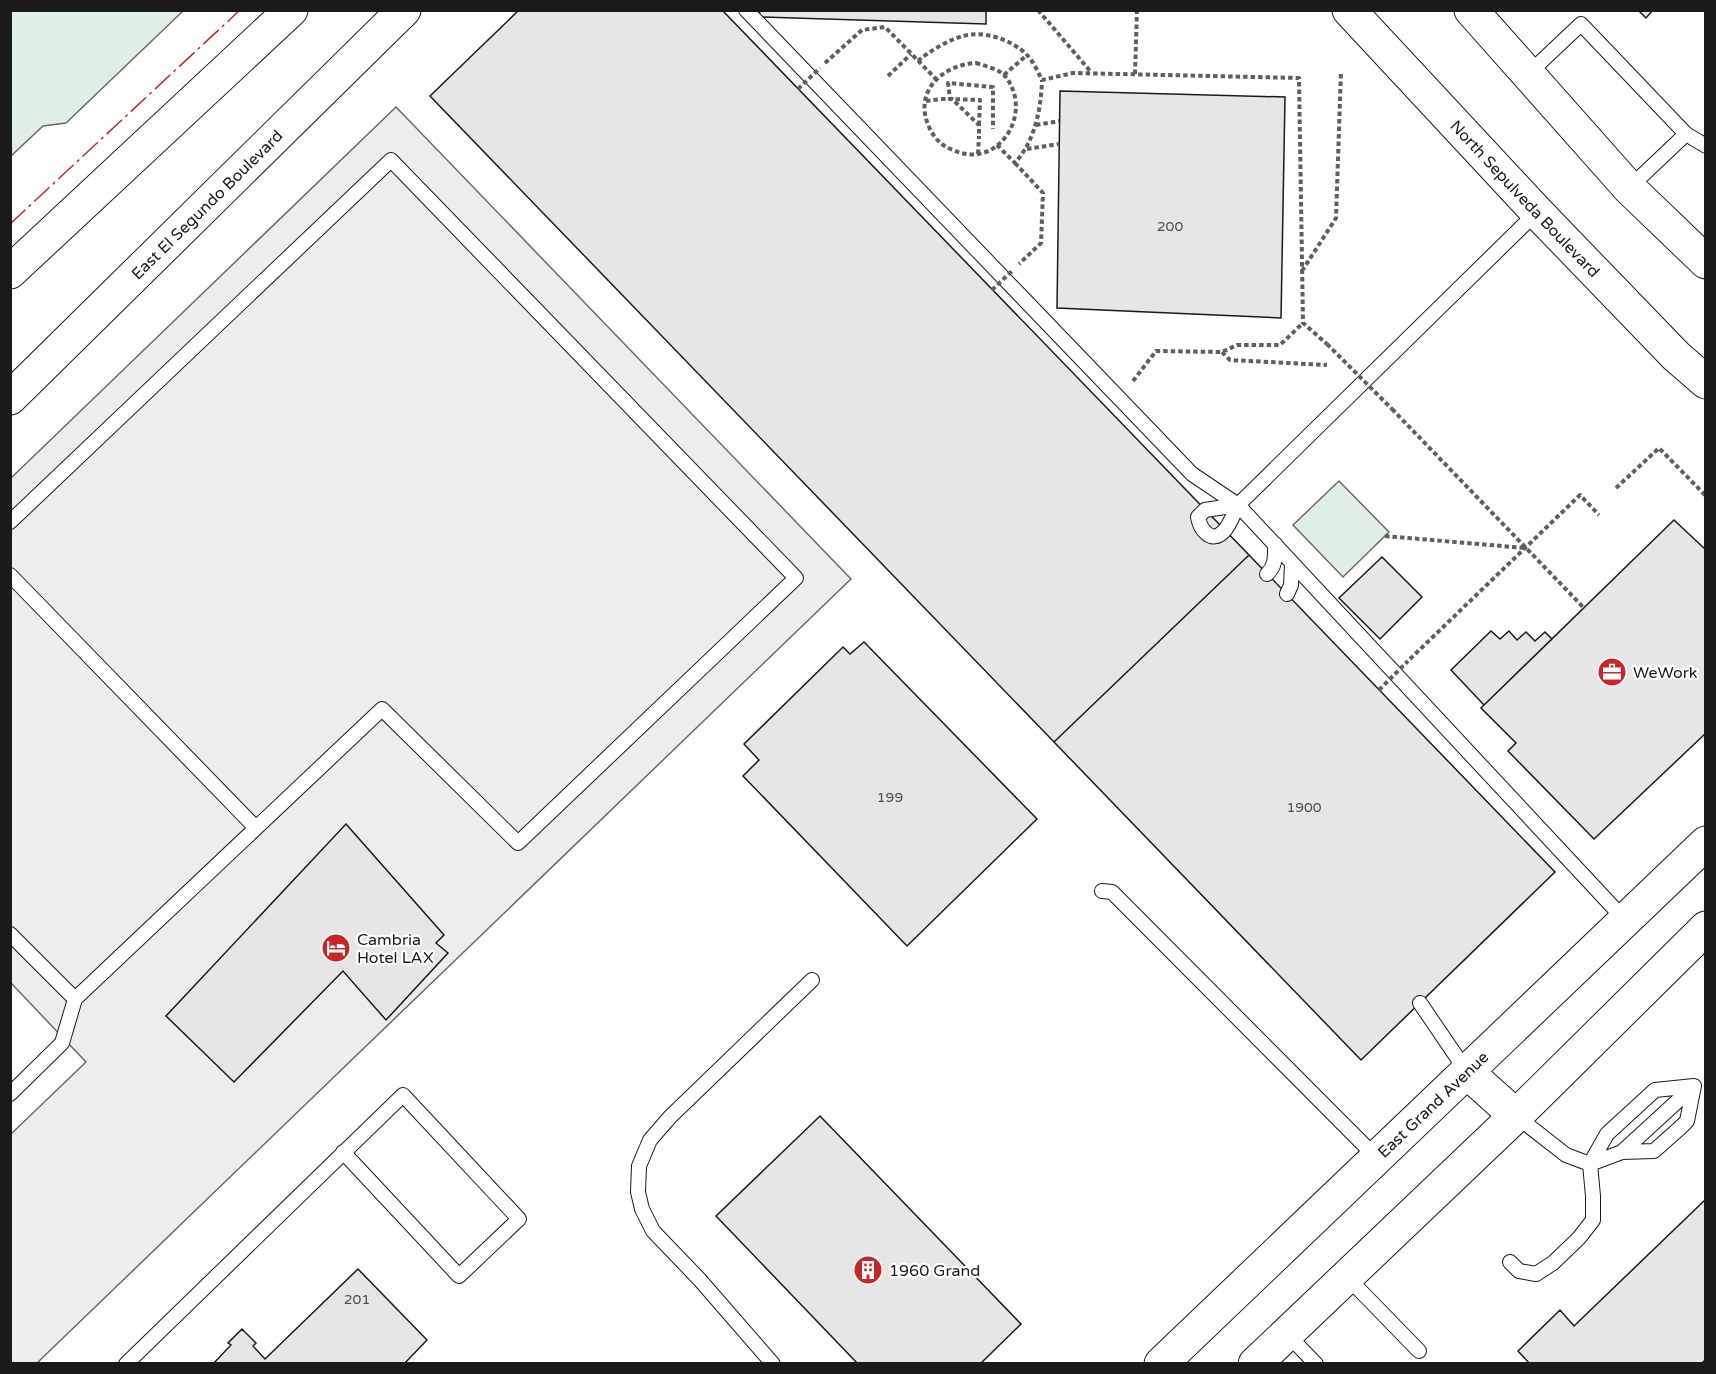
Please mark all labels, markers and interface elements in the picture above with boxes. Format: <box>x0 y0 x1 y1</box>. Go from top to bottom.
street label: North Sepulveda Boulevard <box>1446 116 1604 282</box>
street label: East El Segundo Boulevard <box>127 126 287 284</box>
house number: 200 <box>1157 218 1183 235</box>
office icon: WeWork <box>1596 656 1628 688</box>
place label: WeWork <box>1633 663 1698 683</box>
house number: 199 <box>877 789 903 806</box>
house number: 1900 <box>1286 799 1322 816</box>
place label: Cambria Hotel LAX <box>357 930 434 968</box>
hotel icon: Cambria Hotel LAX <box>320 932 352 964</box>
street label: East Grand Avenue <box>1374 1047 1493 1162</box>
building icon: 1960 Grand <box>852 1254 884 1286</box>
place label: 1960 Grand <box>889 1261 980 1281</box>
house number: 201 <box>344 1291 370 1308</box>

